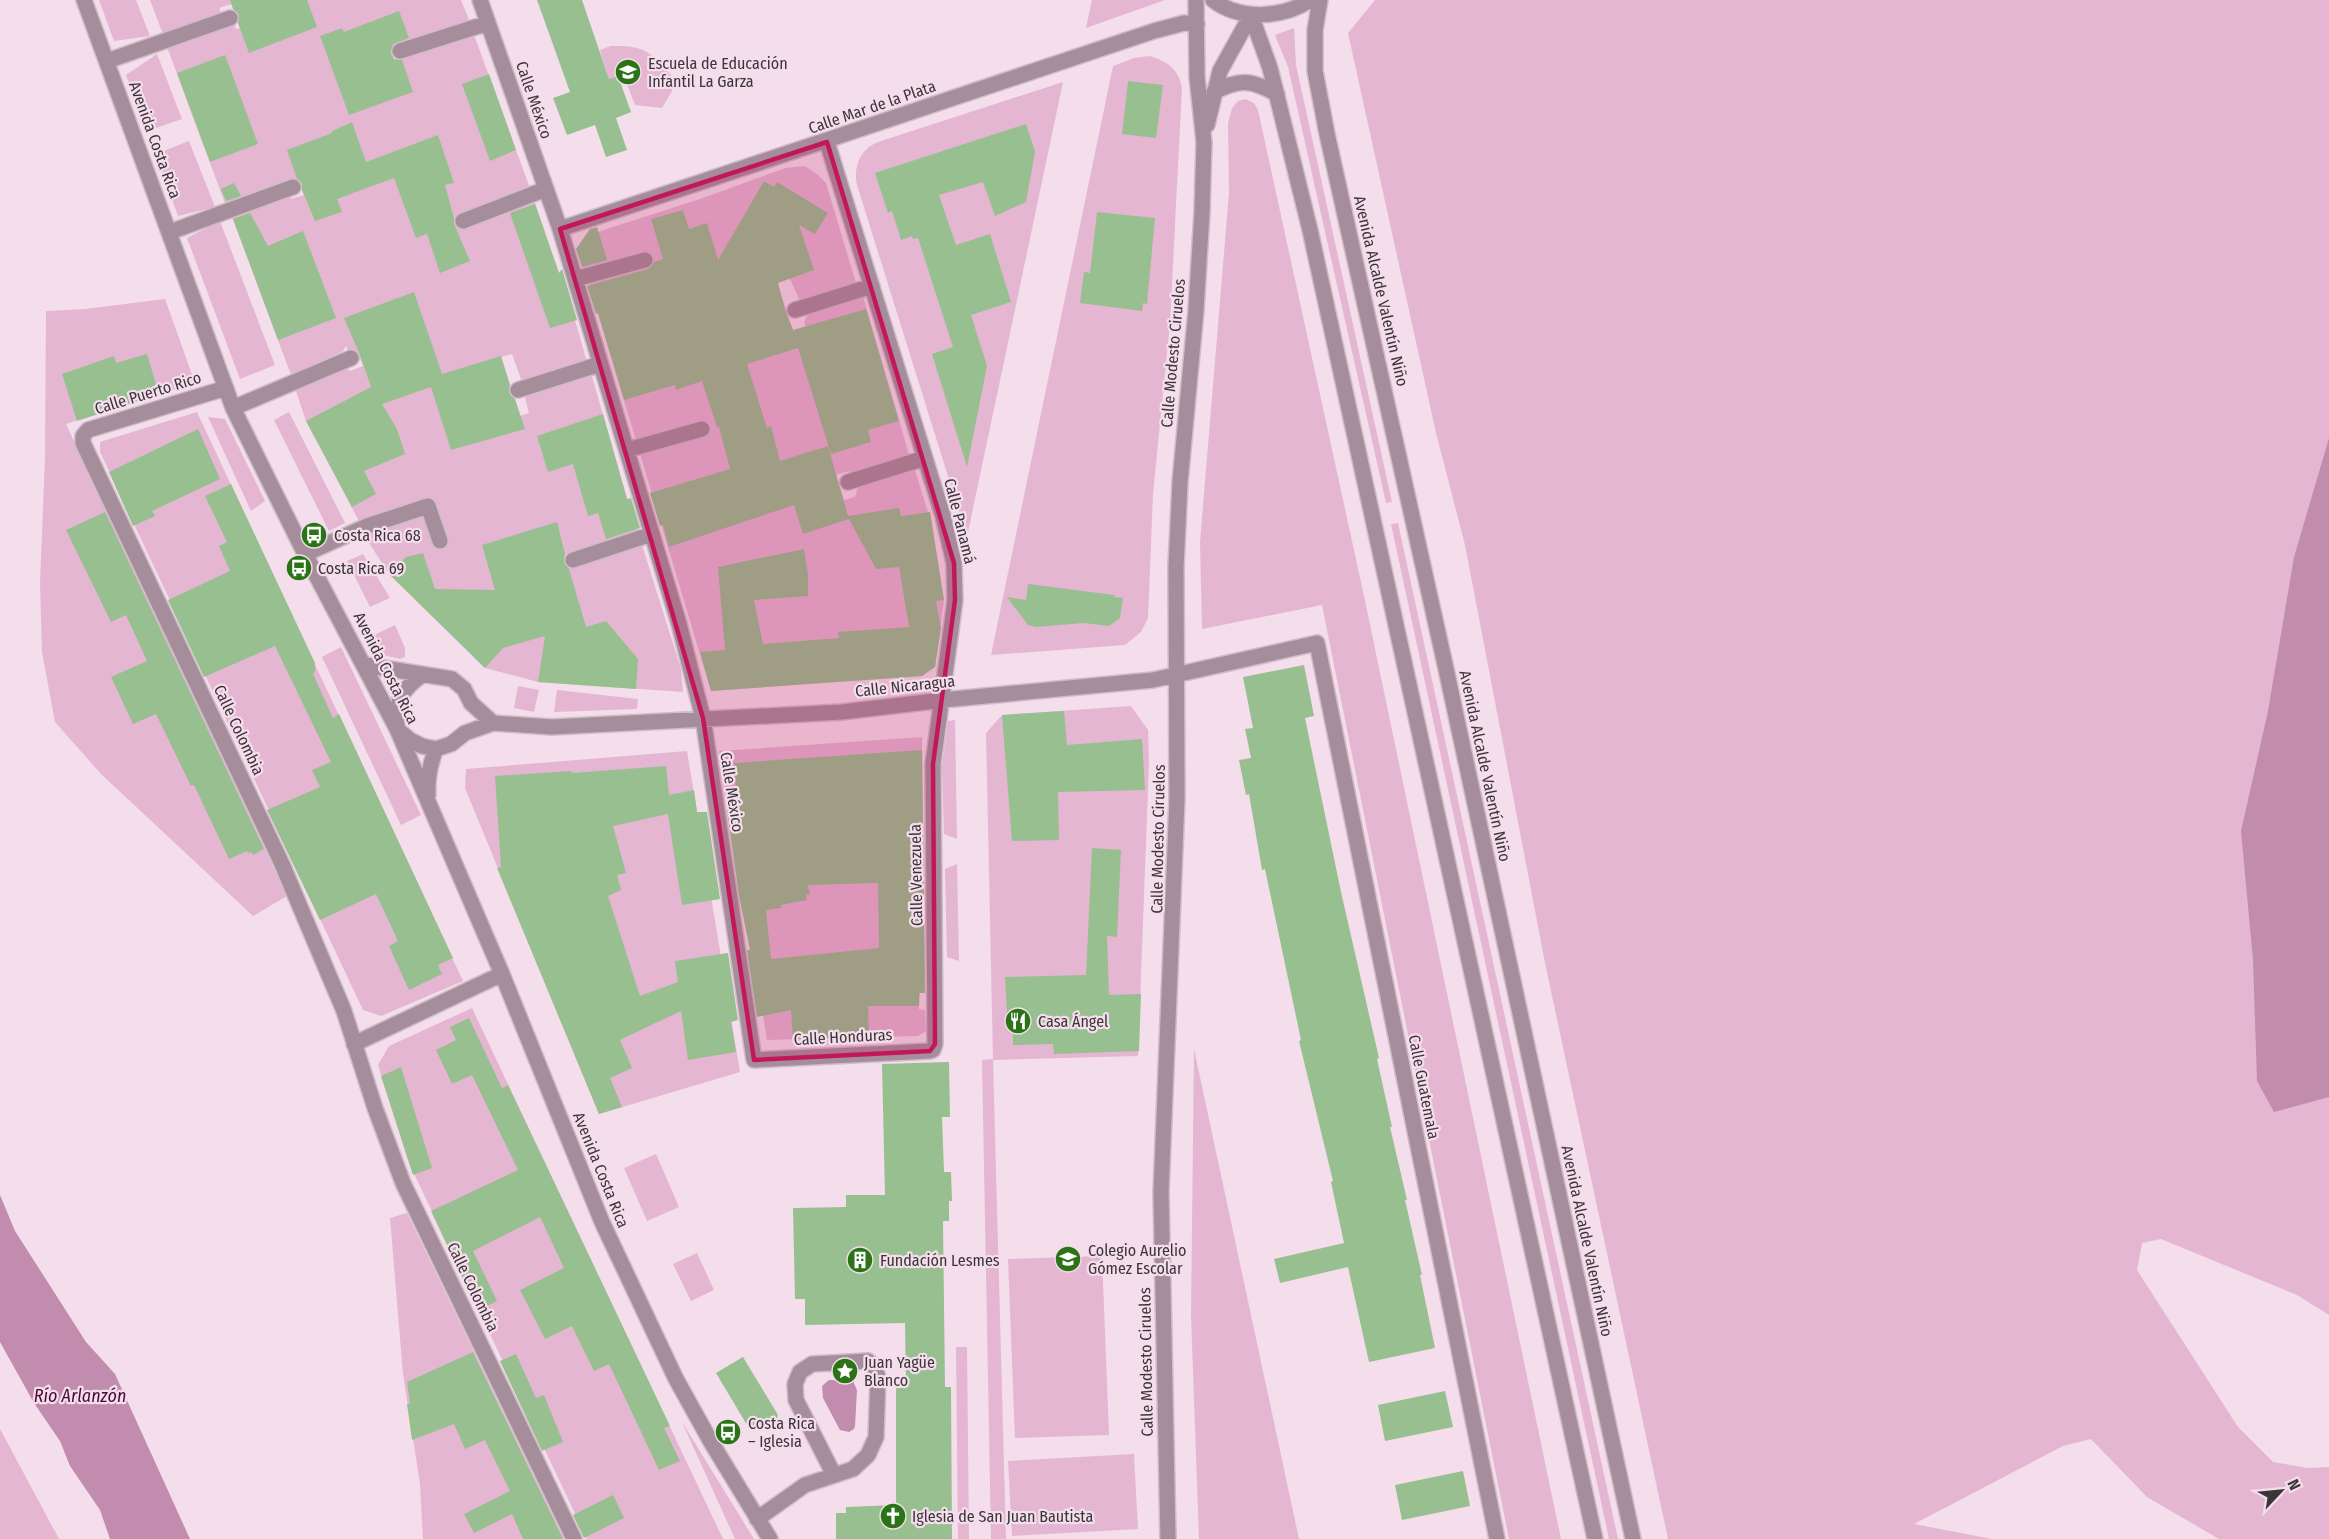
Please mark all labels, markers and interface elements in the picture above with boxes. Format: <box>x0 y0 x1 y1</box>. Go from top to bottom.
place label: Escuela de Educación Infantil La Garza <box>648 54 788 91</box>
school or university icon: Escuela de Educación Infantil La Garza <box>613 57 643 87</box>
street label: Calle México <box>512 59 556 141</box>
street label: Calle Mar de la Plata <box>806 76 938 138</box>
street label: Avenida Costa Rica <box>125 79 185 201</box>
street label: Avenida Alcalde Valentín Niño <box>1350 194 1412 388</box>
street label: Calle Modesto Ciruelos <box>1157 278 1189 428</box>
street label: Calle Puerto Rico <box>92 368 204 418</box>
street label: Calle Panamá <box>940 476 980 566</box>
bus stop icon: Costa Rica 68 <box>299 520 329 550</box>
place label: Costa Rica 68 <box>334 526 421 545</box>
bus stop icon: Costa Rica 69 <box>284 553 314 583</box>
place label: Costa Rica 69 <box>318 559 405 578</box>
street label: Avenida Costa Rica <box>350 609 422 727</box>
street label: Avenida Alcalde Valentín Niño <box>1455 669 1515 863</box>
street label: Calle Nicaragua <box>854 671 956 701</box>
street label: Calle Colombia <box>210 682 268 778</box>
street label: Calle México <box>716 751 748 833</box>
street label: Calle Modesto Ciruelos <box>1147 764 1169 914</box>
street label: Calle Venezuela <box>906 824 926 926</box>
restaurant icon: Casa Ángel <box>1003 1006 1033 1036</box>
place label: Casa Ángel <box>1038 1012 1108 1031</box>
street label: Calle Honduras <box>793 1025 893 1049</box>
street label: Calle Guatemala <box>1405 1033 1443 1141</box>
street label: Avenida Costa Rica <box>569 1109 633 1231</box>
street label: Avenida Alcalde Valentín Niño <box>1557 1144 1617 1338</box>
street label: Calle Colombia <box>443 1239 503 1335</box>
place label: Colegio Aurelio Gómez Escolar <box>1088 1241 1187 1278</box>
school or university icon: Colegio Aurelio Gómez Escolar <box>1053 1244 1083 1274</box>
building icon: Fundación Lesmes <box>845 1245 875 1275</box>
place label: Fundación Lesmes <box>880 1251 1000 1270</box>
street label: Calle Modesto Ciruelos <box>1135 1287 1157 1437</box>
place label: Juan Yagüe Blanco <box>864 1353 935 1390</box>
place icon: Juan Yagüe Blanco <box>830 1356 860 1386</box>
water label: Río Arlanzón <box>34 1385 126 1407</box>
place label: Costa Rica – Iglesia <box>748 1414 815 1451</box>
bus stop icon: Costa Rica – Iglesia <box>713 1417 743 1447</box>
north arrow <box>2251 1461 2311 1521</box>
text: N <box>2283 1476 2305 1493</box>
church icon: Iglesia de San Juan Bautista <box>878 1501 908 1531</box>
place label: Iglesia de San Juan Bautista <box>912 1507 1093 1526</box>

